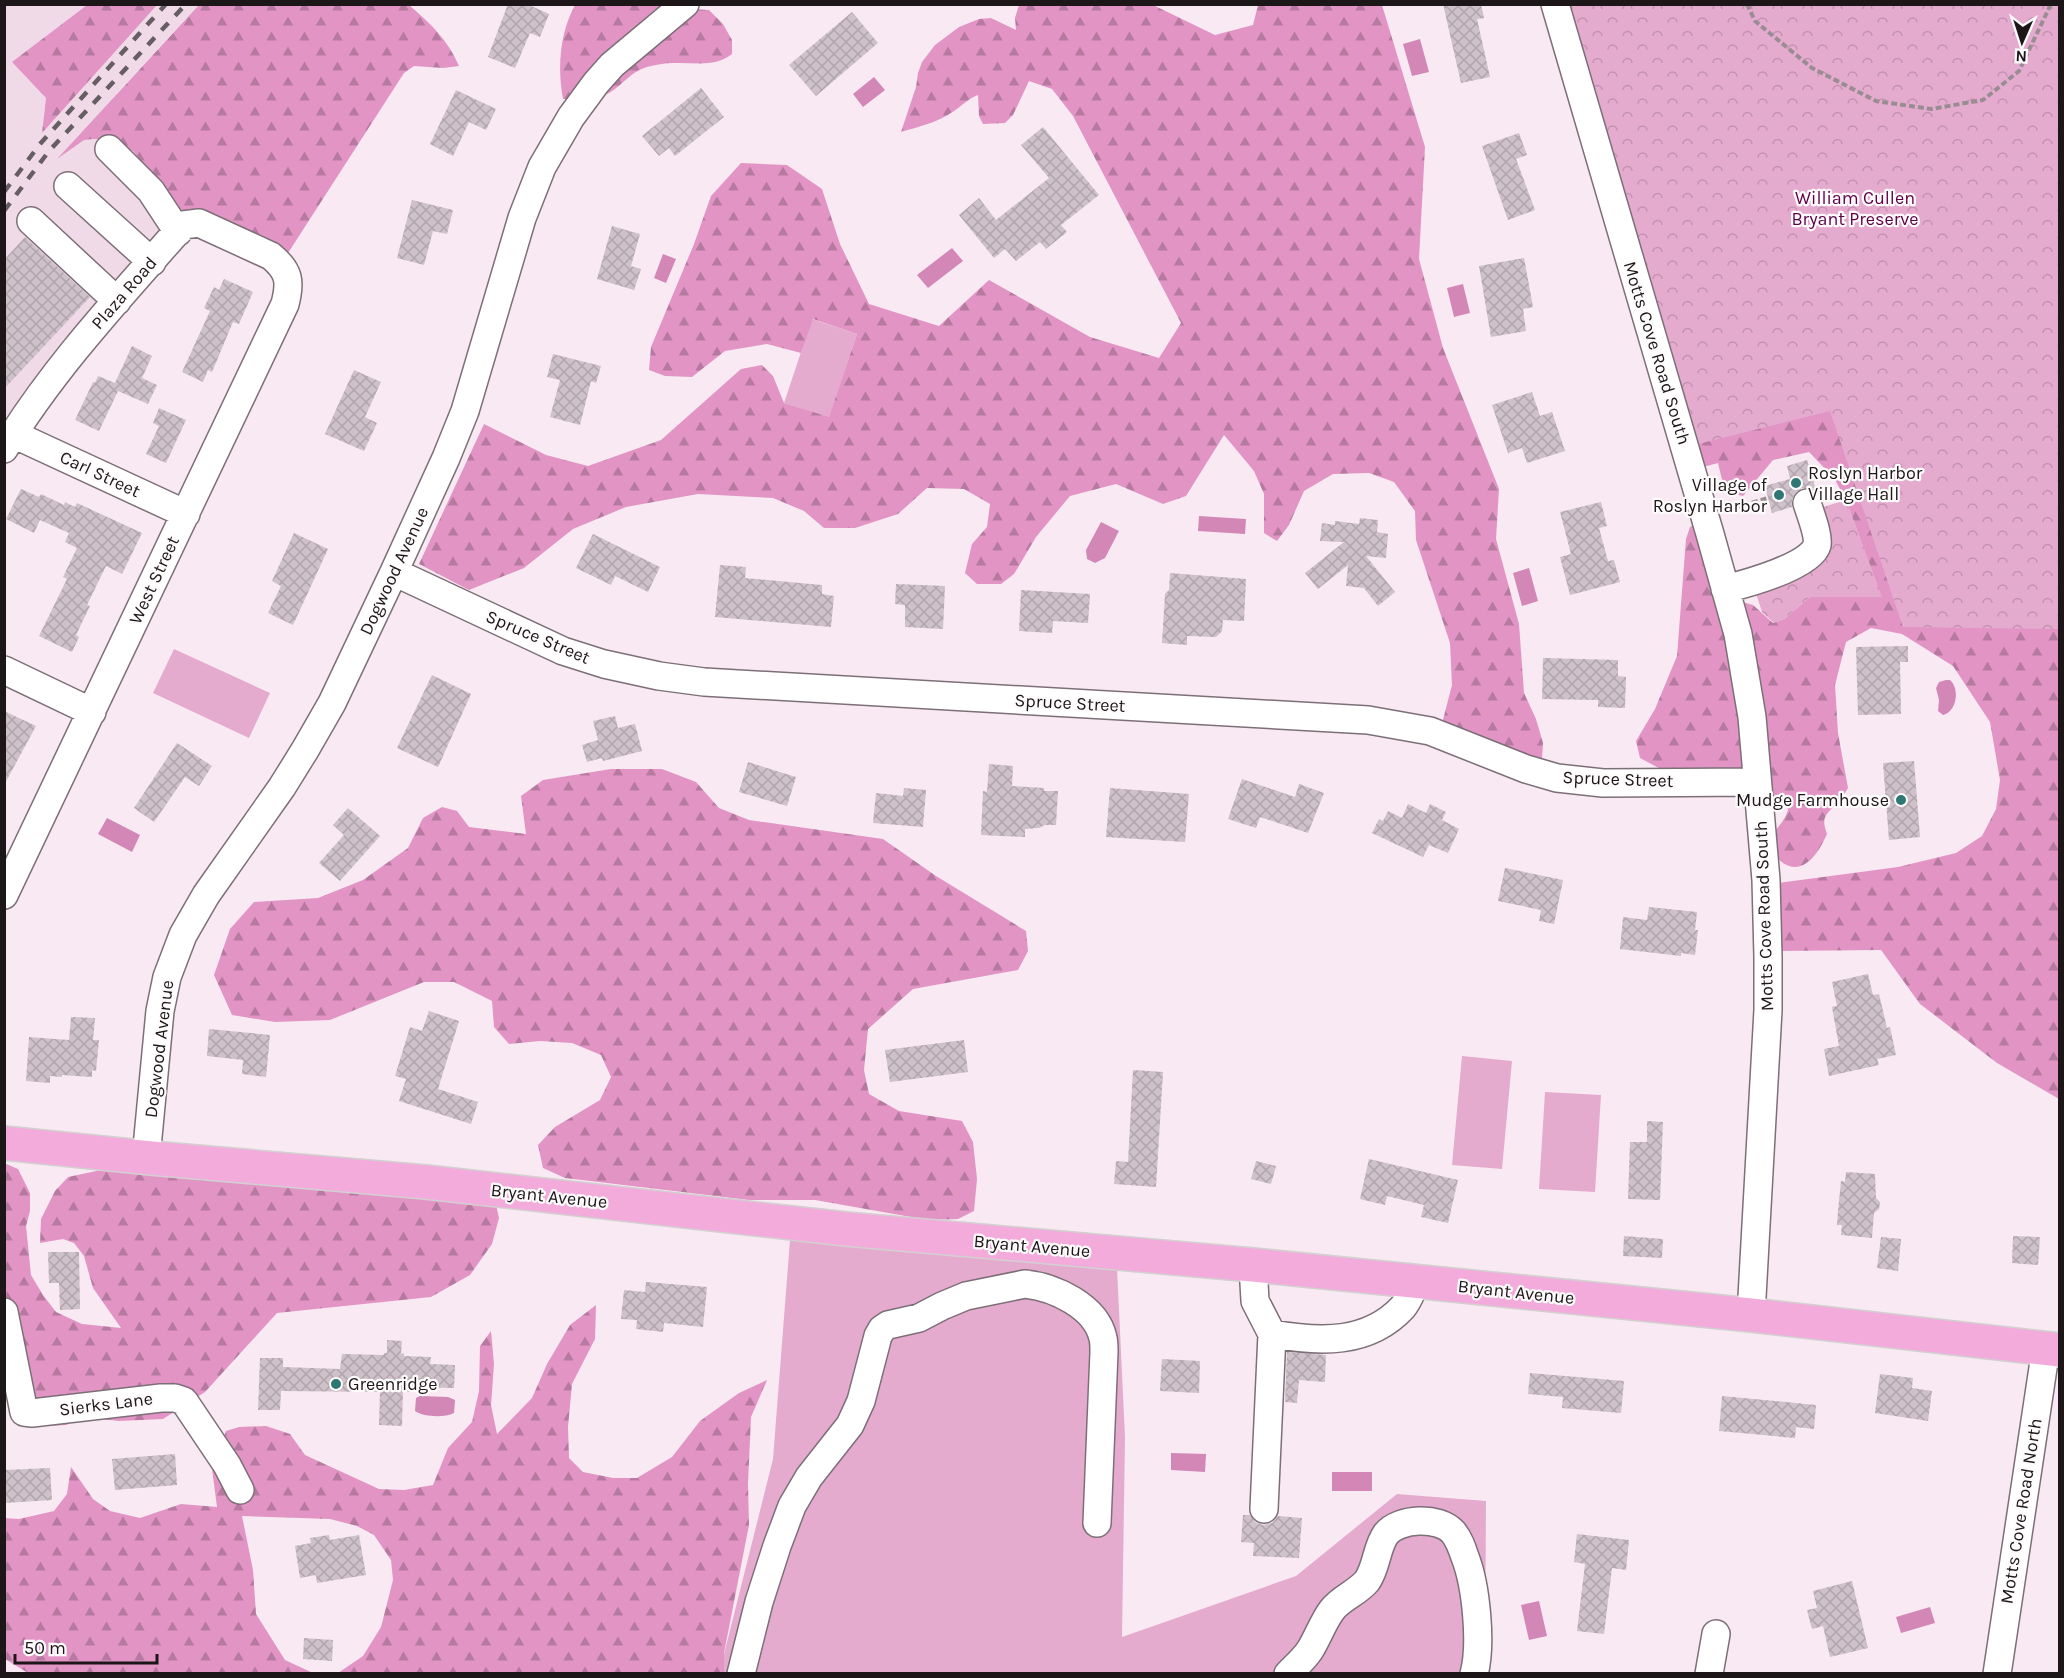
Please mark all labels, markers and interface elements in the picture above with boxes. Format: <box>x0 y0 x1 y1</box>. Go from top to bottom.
north arrow <box>1992 12 2052 72</box>
text: N <box>2015 47 2027 66</box>
park label: William Cullen Bryant Preserve <box>1791 187 1919 230</box>
street label: Plaza Road <box>86 252 162 334</box>
street label: Motts Cove Road South <box>1619 259 1695 447</box>
street label: Carl Street <box>56 446 144 502</box>
place label: Roslyn Harbor Village Hall <box>1808 462 1923 505</box>
place label: Village of Roslyn Harbor <box>1653 474 1768 517</box>
marker: Roslyn Harbor Village Hall <box>1789 476 1803 490</box>
marker: Village of Roslyn Harbor <box>1772 488 1786 502</box>
street label: Dogwood Avenue <box>355 503 433 639</box>
street label: West Street <box>124 532 184 628</box>
street label: Spruce Street <box>483 605 594 669</box>
street label: Spruce Street <box>1014 689 1126 717</box>
street label: Spruce Street <box>1562 766 1674 792</box>
place label: Mudge Farmhouse <box>1736 789 1889 811</box>
marker: Mudge Farmhouse <box>1894 793 1908 807</box>
street label: Motts Cove Road South <box>1750 820 1778 1012</box>
street label: Dogwood Avenue <box>140 979 178 1119</box>
street label: Bryant Avenue <box>490 1179 608 1213</box>
street label: Bryant Avenue <box>973 1230 1091 1262</box>
street label: Bryant Avenue <box>1457 1275 1575 1309</box>
place label: Greenridge <box>348 1373 437 1395</box>
marker: Greenridge <box>329 1377 343 1391</box>
street label: Sierks Lane <box>58 1387 154 1421</box>
street label: Motts Cove Road North <box>1995 1417 2047 1605</box>
scale bar <box>15 1627 158 1665</box>
text: 50 m <box>24 1637 66 1659</box>

